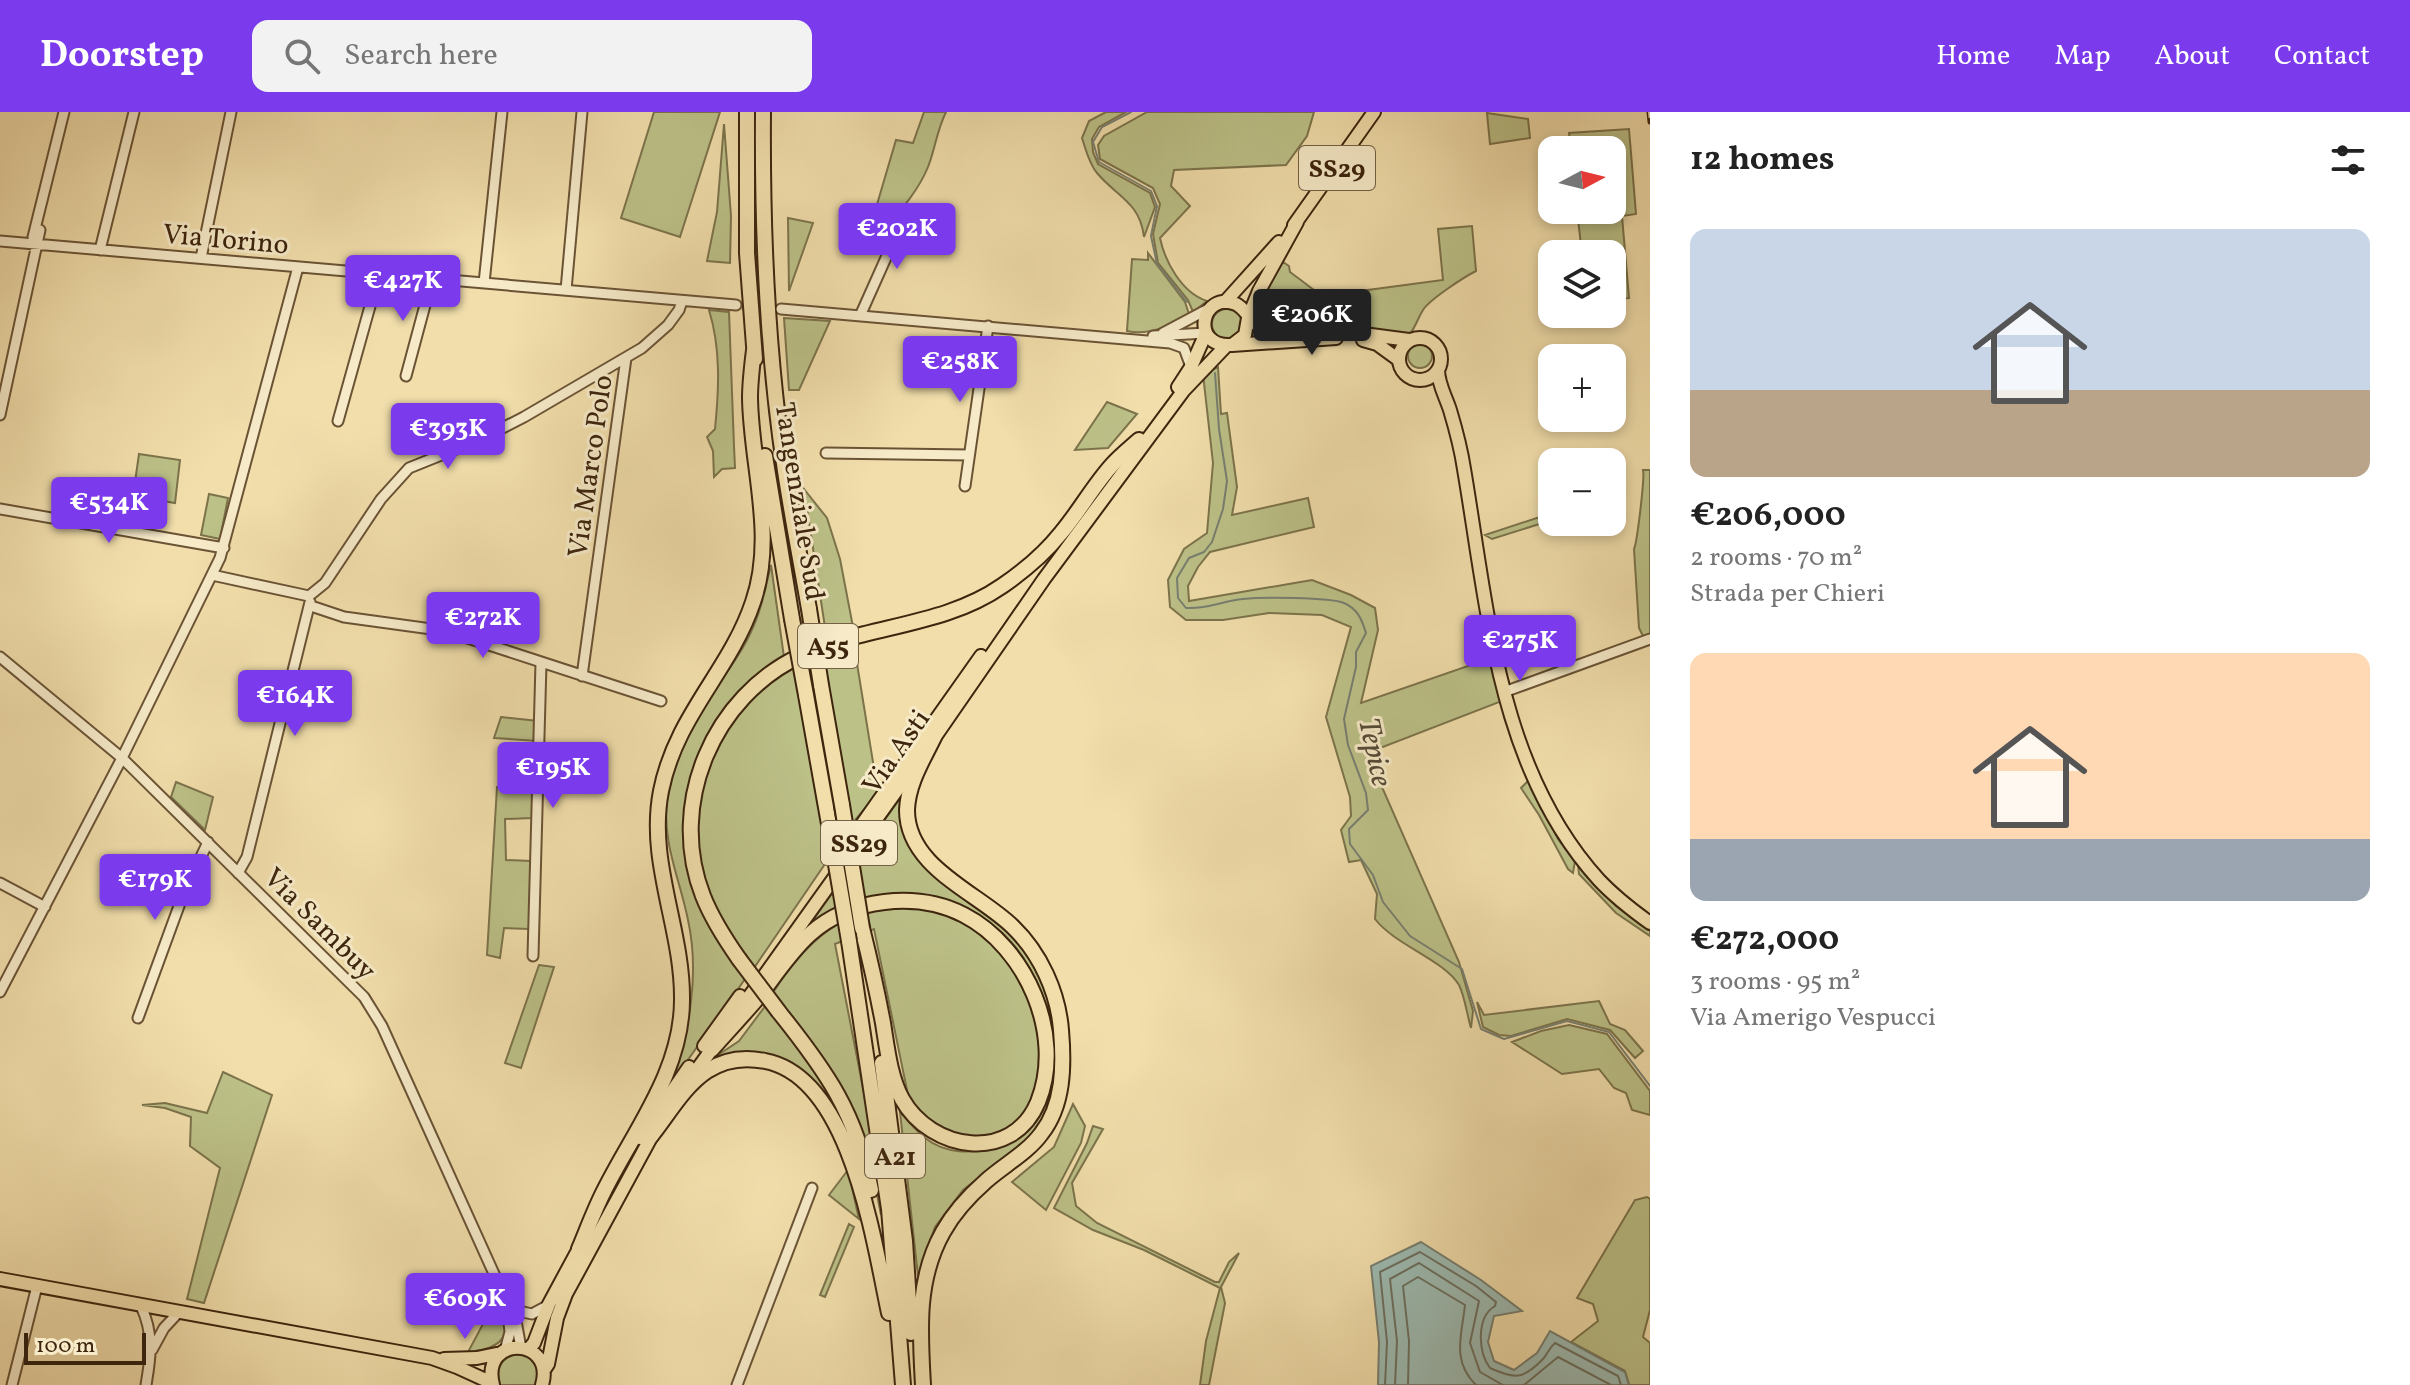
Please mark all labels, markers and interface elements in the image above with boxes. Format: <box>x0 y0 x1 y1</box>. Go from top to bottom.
search box <box>252 20 812 92</box>
text: Doorstep <box>40 30 204 83</box>
icon: search <box>280 34 324 78</box>
text: Search here <box>344 35 498 77</box>
text: Home <box>1936 37 2010 76</box>
text: Map <box>2054 37 2110 76</box>
text: About <box>2154 37 2230 76</box>
text: Contact <box>2274 37 2370 76</box>
north arrow <box>1538 136 1626 224</box>
map controls <box>1538 136 1626 536</box>
text: 12 homes <box>1690 137 1834 184</box>
icon: filters <box>2326 138 2370 182</box>
road number: SS29 <box>1299 146 1375 190</box>
pin: €202K <box>841 203 953 271</box>
text: €202K <box>857 211 937 247</box>
street label: Via Torino <box>161 216 290 265</box>
button: layers <box>1538 240 1626 328</box>
pin: €427K <box>347 255 459 323</box>
text: €427K <box>363 263 443 299</box>
icon: home <box>1958 281 2102 425</box>
pin: €206K <box>1256 289 1368 357</box>
text: €206K <box>1271 297 1353 333</box>
pin: €258K <box>904 336 1016 404</box>
text: €258K <box>921 344 999 380</box>
button: + <box>1538 344 1626 432</box>
street label: Via Marco Polo <box>559 372 624 560</box>
street label: Tangenziale Sud <box>764 399 833 603</box>
pin: €393K <box>392 403 504 471</box>
text: €393K <box>409 411 487 447</box>
button: − <box>1538 448 1626 536</box>
pin: €534K <box>53 477 165 545</box>
text: €534K <box>69 485 149 521</box>
text: €206,000 <box>1690 493 1846 540</box>
text: 2 rooms · 70 m² <box>1690 540 1862 576</box>
text: Strada per Chieri <box>1690 576 1885 612</box>
pin: €272K <box>427 592 539 660</box>
text: €272K <box>445 600 521 636</box>
pin: €275K <box>1464 615 1576 683</box>
text: €275K <box>1482 623 1558 659</box>
road number: A55 <box>798 624 858 668</box>
pin: €164K <box>239 670 351 738</box>
text: €164K <box>256 678 334 714</box>
street label: Via Asti <box>854 702 940 803</box>
icon: home <box>1958 705 2102 849</box>
water label: Tepice <box>1346 714 1402 791</box>
pin: €195K <box>497 742 609 810</box>
text: €195K <box>515 750 591 786</box>
road number: SS29 <box>821 821 897 865</box>
pin: €179K <box>99 854 211 922</box>
street label: Via Sambuy <box>254 860 384 990</box>
text: €179K <box>118 862 192 898</box>
text: €272,000 <box>1690 917 1839 964</box>
text: 3 rooms · 95 m² <box>1690 964 1860 1000</box>
text: Via Amerigo Vespucci <box>1690 1000 1936 1036</box>
road number: A21 <box>865 1134 925 1178</box>
pin: €609K <box>409 1273 521 1341</box>
text: €609K <box>424 1281 506 1317</box>
scale bar <box>24 1329 146 1365</box>
text: 100 m <box>36 1331 95 1362</box>

